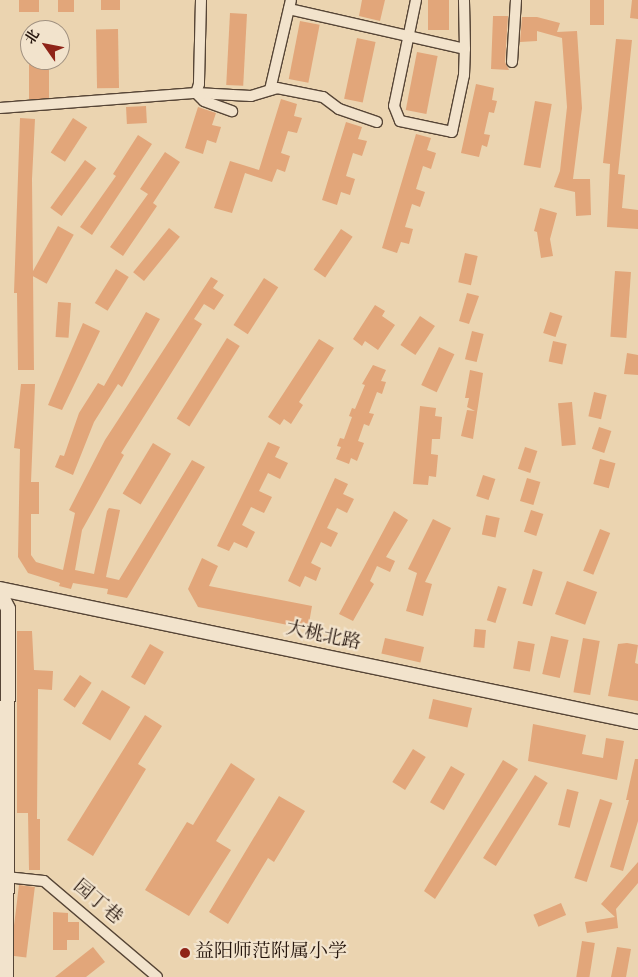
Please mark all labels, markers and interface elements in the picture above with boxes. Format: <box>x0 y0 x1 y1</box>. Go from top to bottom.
north arrow <box>20 20 70 70</box>
text: 北 <box>21 26 45 49</box>
street label: 大桃北路 <box>283 618 363 656</box>
street label: 园丁巷 <box>68 876 126 930</box>
place label: 益阳师范附属小学 <box>195 942 347 964</box>
marker: 益阳师范附属小学 <box>179 947 191 959</box>

